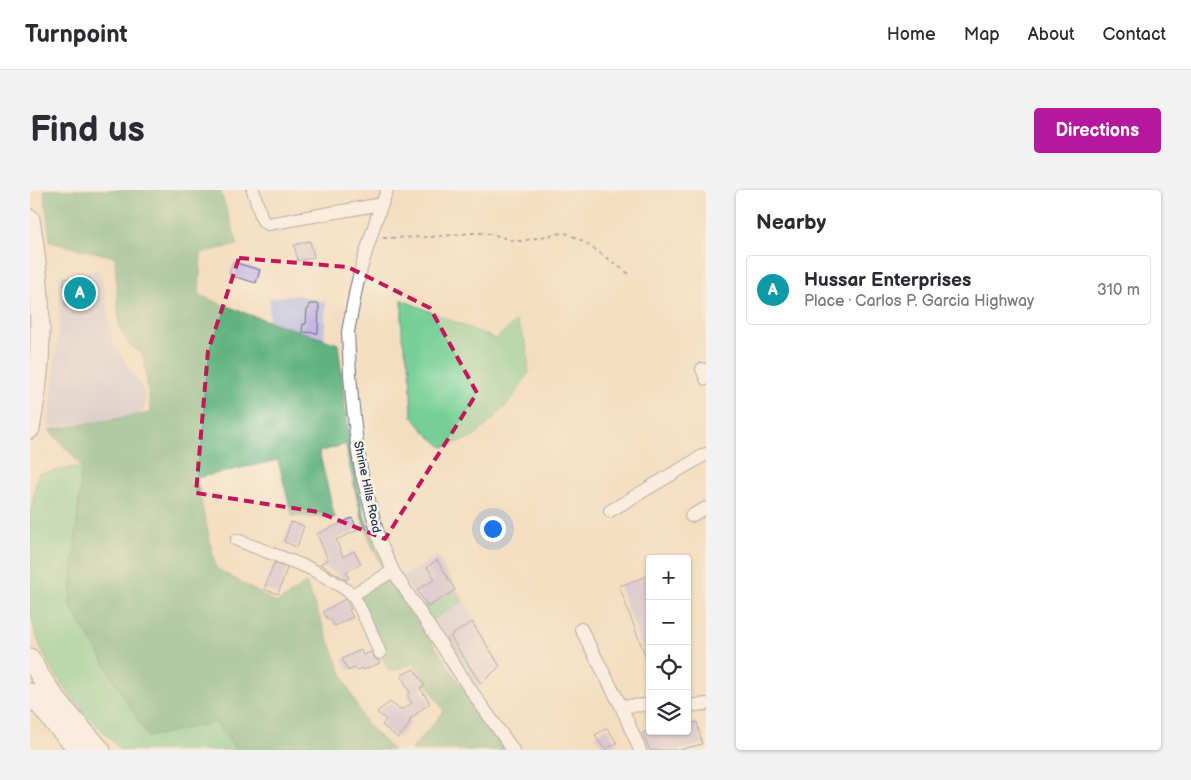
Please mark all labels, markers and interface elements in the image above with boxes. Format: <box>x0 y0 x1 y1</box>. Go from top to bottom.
text: Turnpoint <box>25 20 128 49</box>
text: Home <box>887 24 936 45</box>
text: Map <box>964 24 1000 45</box>
text: About <box>1028 24 1075 45</box>
text: Contact <box>1103 24 1166 45</box>
button: Directions <box>1034 108 1161 153</box>
text: Find us <box>30 109 145 152</box>
text: Nearby <box>756 210 826 235</box>
text: Hussar Enterprises <box>804 269 971 292</box>
pin: A <box>64 274 96 312</box>
text: A <box>768 281 778 300</box>
text: 310 m <box>1097 281 1140 300</box>
text: Place · Carlos P. Garcia Highway <box>804 292 1034 311</box>
street label: Shrine Hills Road <box>350 440 384 534</box>
your location <box>480 516 506 542</box>
map controls <box>646 555 691 735</box>
button: + <box>646 555 691 600</box>
button: − <box>646 600 691 645</box>
button: locate <box>646 645 691 690</box>
button: layers <box>646 690 691 735</box>

